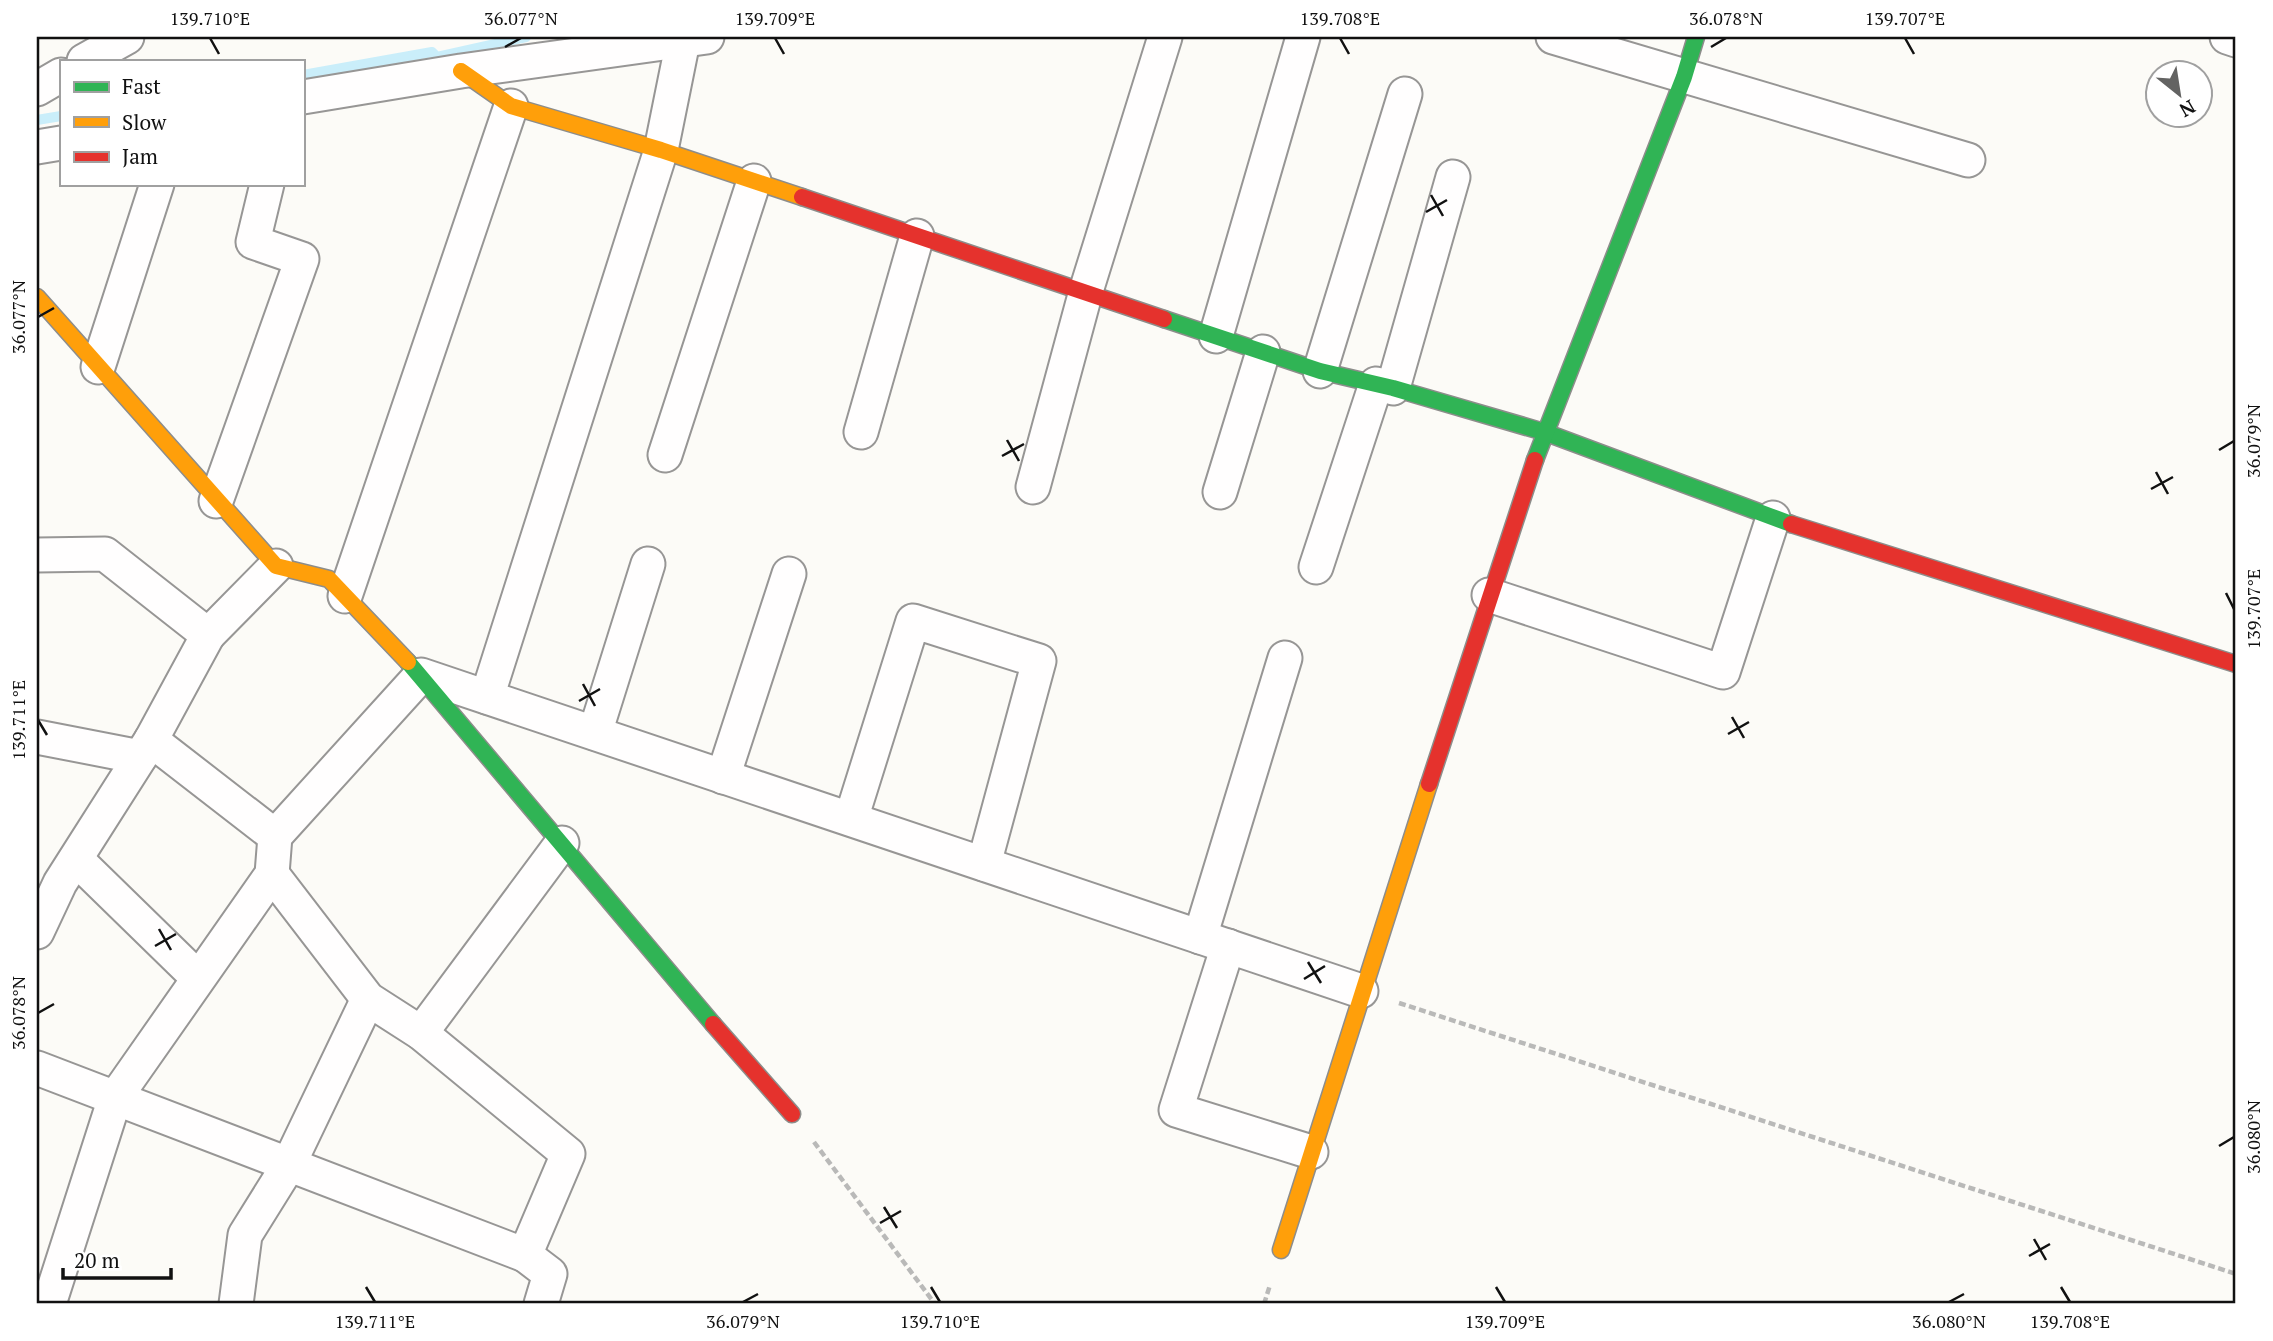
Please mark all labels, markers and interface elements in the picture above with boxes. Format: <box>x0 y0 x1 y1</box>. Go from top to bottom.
text: 139.710°E <box>170 6 250 30</box>
text: 36.077°N <box>484 6 558 30</box>
text: 139.709°E <box>735 6 815 30</box>
text: 139.708°E <box>1300 6 1380 30</box>
text: 36.078°N <box>1689 6 1763 30</box>
text: 139.707°E <box>1865 6 1945 30</box>
legend <box>60 60 304 186</box>
north arrow <box>2144 60 2214 130</box>
text: Fast <box>122 72 161 100</box>
text: N <box>2175 95 2200 124</box>
text: Slow <box>122 108 167 136</box>
text: Jam <box>122 142 158 170</box>
text: 36.077°N <box>6 280 30 354</box>
text: 36.079°N <box>2241 404 2265 478</box>
text: 139.707°E <box>2241 569 2265 649</box>
text: 139.711°E <box>6 680 30 760</box>
text: 36.078°N <box>6 976 30 1050</box>
text: 36.080°N <box>2241 1100 2265 1174</box>
scale bar <box>63 1236 172 1280</box>
text: 20 m <box>74 1246 120 1274</box>
text: 139.711°E <box>335 1309 415 1333</box>
text: 36.079°N <box>706 1309 780 1333</box>
text: 139.710°E <box>900 1309 980 1333</box>
text: 139.709°E <box>1465 1309 1545 1333</box>
text: 36.080°N <box>1912 1309 1986 1333</box>
text: 139.708°E <box>2030 1309 2110 1333</box>

